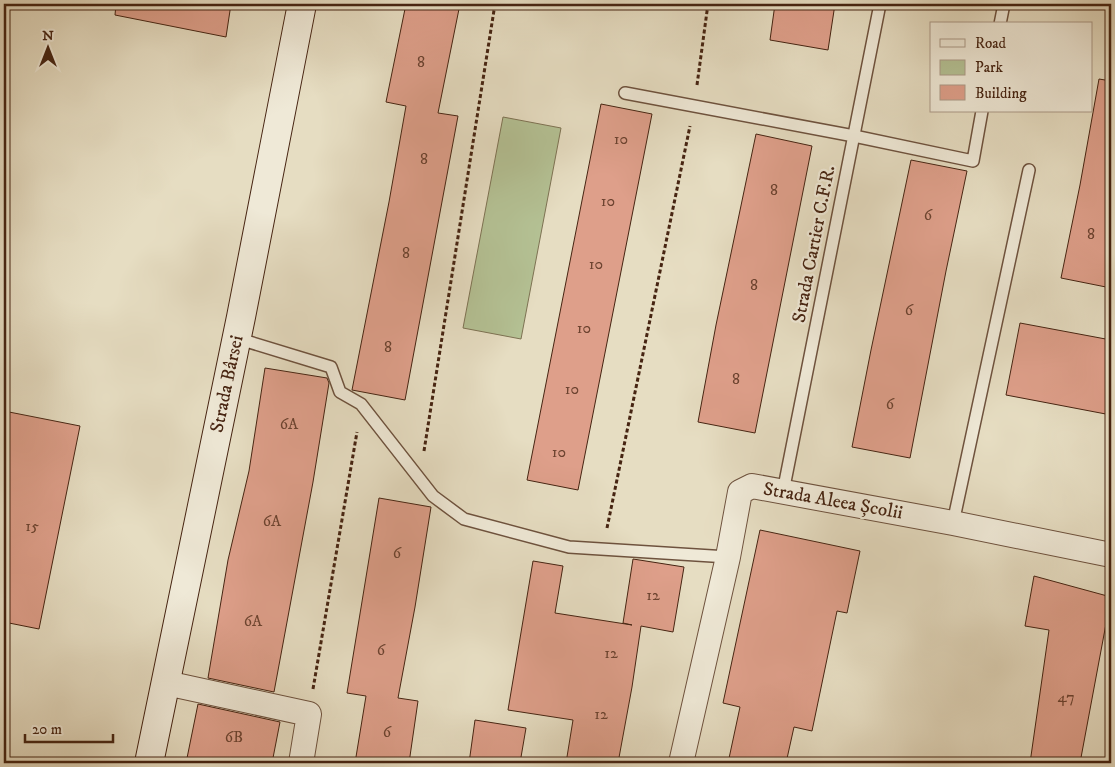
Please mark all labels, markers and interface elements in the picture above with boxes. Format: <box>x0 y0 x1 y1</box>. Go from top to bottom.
north arrow <box>22 22 72 72</box>
legend <box>930 22 1092 112</box>
text: N <box>42 27 54 45</box>
text: Road <box>975 34 1007 53</box>
house number: 8 <box>417 52 425 72</box>
text: Park <box>975 58 1004 77</box>
text: Building <box>975 84 1027 103</box>
house number: 10 <box>614 129 628 149</box>
house number: 8 <box>420 149 428 169</box>
street label: Strada Cartier C.F.R. <box>787 163 841 325</box>
house number: 8 <box>770 180 778 200</box>
house number: 10 <box>601 191 615 211</box>
house number: 6 <box>924 205 933 225</box>
house number: 8 <box>1087 224 1095 244</box>
house number: 8 <box>402 243 410 263</box>
house number: 10 <box>589 254 603 274</box>
house number: 8 <box>750 275 758 295</box>
house number: 6 <box>905 300 914 320</box>
house number: 10 <box>577 318 591 338</box>
street label: Strada Bârsei <box>205 333 249 435</box>
house number: 8 <box>384 337 392 357</box>
house number: 8 <box>732 369 740 389</box>
house number: 10 <box>565 379 579 399</box>
house number: 6 <box>886 394 895 414</box>
house number: 6A <box>280 414 299 434</box>
house number: 10 <box>552 442 566 462</box>
street label: Strada Aleea Școlii <box>761 477 905 525</box>
house number: 6A <box>263 511 282 531</box>
house number: 15 <box>25 516 39 536</box>
house number: 6 <box>393 543 402 563</box>
house number: 12 <box>646 585 660 605</box>
house number: 6A <box>244 611 263 631</box>
house number: 6 <box>377 640 386 660</box>
house number: 12 <box>604 643 618 663</box>
house number: 47 <box>1057 687 1075 707</box>
house number: 12 <box>594 704 608 724</box>
scale bar <box>25 712 112 744</box>
text: 20 m <box>32 720 62 739</box>
house number: 6 <box>383 722 392 742</box>
house number: 6B <box>225 727 243 747</box>

